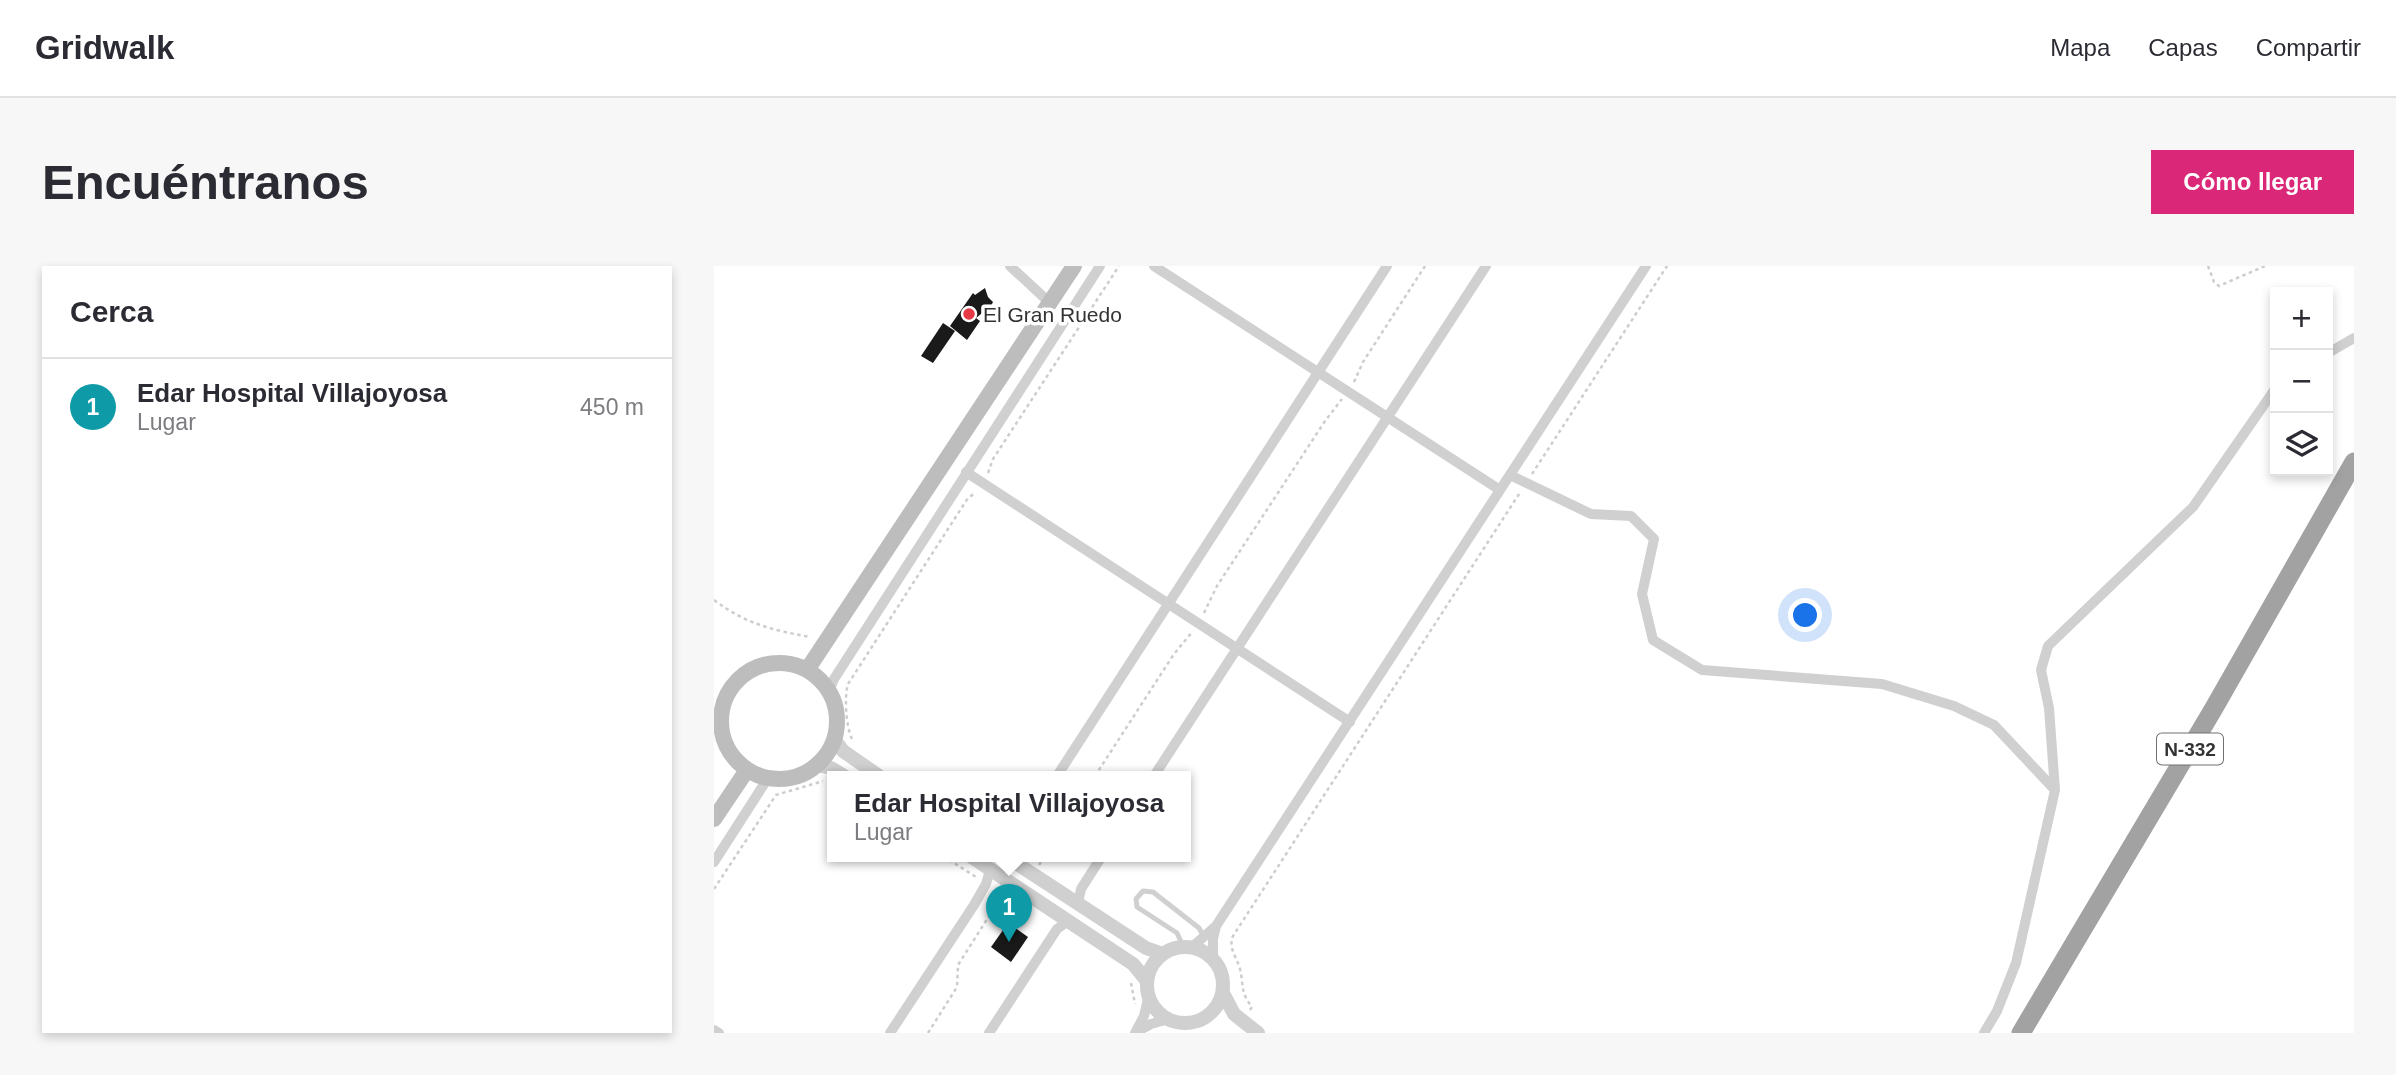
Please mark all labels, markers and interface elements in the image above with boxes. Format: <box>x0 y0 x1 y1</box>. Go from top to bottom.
text: Gridwalk <box>35 29 174 66</box>
text: Mapa <box>2050 34 2110 61</box>
text: Capas <box>2148 34 2218 61</box>
text: Compartir <box>2256 34 2361 61</box>
button: Cómo llegar <box>2151 150 2354 214</box>
text: Encuéntranos <box>42 155 369 209</box>
map controls <box>2270 287 2333 476</box>
button: + <box>2270 287 2333 350</box>
text: Cerca <box>70 295 153 328</box>
place label: El Gran Ruedo <box>983 303 1122 326</box>
marker: El Gran Ruedo <box>961 306 977 322</box>
button: − <box>2270 350 2333 413</box>
text: Edar Hospital Villajoyosa <box>137 378 447 408</box>
text: 1 <box>87 394 99 420</box>
text: 450 m <box>580 394 644 420</box>
text: Lugar <box>137 409 196 435</box>
button: layers <box>2270 413 2333 476</box>
your location <box>1788 598 1822 632</box>
road number: N-332 <box>2157 734 2223 764</box>
popup <box>827 771 1191 862</box>
text: Edar Hospital Villajoyosa <box>854 788 1164 818</box>
text: Lugar <box>854 819 913 845</box>
pin: 1 <box>986 884 1032 942</box>

